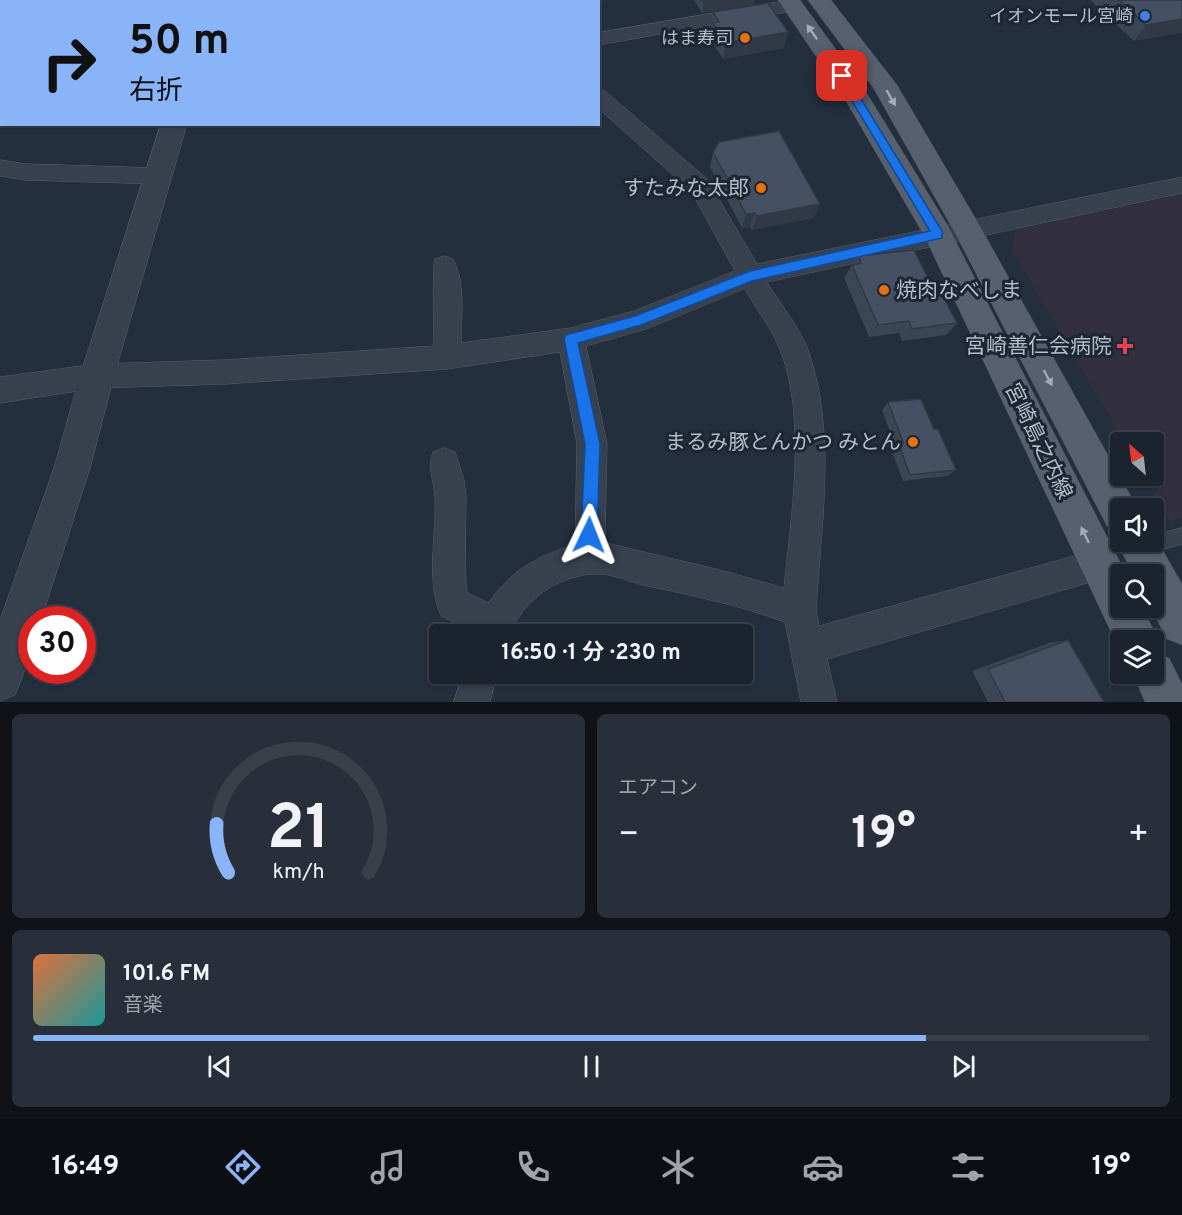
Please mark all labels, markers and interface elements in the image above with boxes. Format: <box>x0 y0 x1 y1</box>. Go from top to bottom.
place label: イオンモール宮崎 <box>989 6 1133 29</box>
marker: イオンモール宮崎 <box>1138 9 1152 23</box>
text: 50 m <box>129 16 230 69</box>
icon: right <box>30 24 108 102</box>
one-way arrow <box>806 25 818 41</box>
place label: はま寿司 <box>661 28 733 51</box>
marker: はま寿司 <box>738 31 752 45</box>
pin <box>816 50 867 101</box>
icon: arrive <box>825 59 858 92</box>
text: 右折 <box>129 75 183 109</box>
one-way arrow <box>886 89 896 106</box>
place label: すたみな太郎 <box>623 176 749 203</box>
marker: すたみな太郎 <box>754 181 768 195</box>
place label: 焼肉なべしま <box>896 278 1022 305</box>
marker: 焼肉なべしま <box>877 283 891 297</box>
place label: 宮崎善仁会病院 <box>965 334 1112 361</box>
marker: 宮崎善仁会病院 <box>1116 337 1134 355</box>
one-way arrow <box>1043 370 1053 387</box>
street label: 宮崎島之内線 <box>998 379 1077 504</box>
place label: まるみ豚とんかつ みとん <box>665 430 901 457</box>
north arrow <box>1110 432 1164 486</box>
map controls <box>1110 432 1164 684</box>
marker: まるみ豚とんかつ みとん <box>906 435 920 449</box>
button: sound <box>1110 498 1164 552</box>
position arrow <box>557 503 621 567</box>
one-way arrow <box>1081 527 1090 544</box>
button: search <box>1110 564 1164 618</box>
speed limit sign: 30 <box>18 606 96 684</box>
button: layers <box>1110 630 1164 684</box>
text: 16:50 · 1 分 · 230 m <box>501 640 681 667</box>
text: エアコン <box>618 776 698 802</box>
text: 21 <box>267 792 330 871</box>
text: 19° <box>851 807 916 864</box>
text: − <box>618 815 639 857</box>
text: + <box>1128 815 1149 857</box>
text: km/h <box>272 859 325 886</box>
text: 101.6 FM <box>123 961 210 988</box>
text: 音楽 <box>123 993 163 1019</box>
icon: previous <box>203 1050 236 1083</box>
icon: pause <box>575 1050 608 1083</box>
icon: next <box>947 1050 980 1083</box>
icon: directions <box>222 1146 264 1188</box>
icon: music <box>367 1146 409 1188</box>
icon: phone <box>512 1146 554 1188</box>
icon: climate <box>657 1146 699 1188</box>
icon: car <box>802 1146 844 1188</box>
icon: filters <box>947 1146 989 1188</box>
text: 16:49 <box>51 1150 119 1184</box>
text: 19° <box>1092 1150 1130 1184</box>

